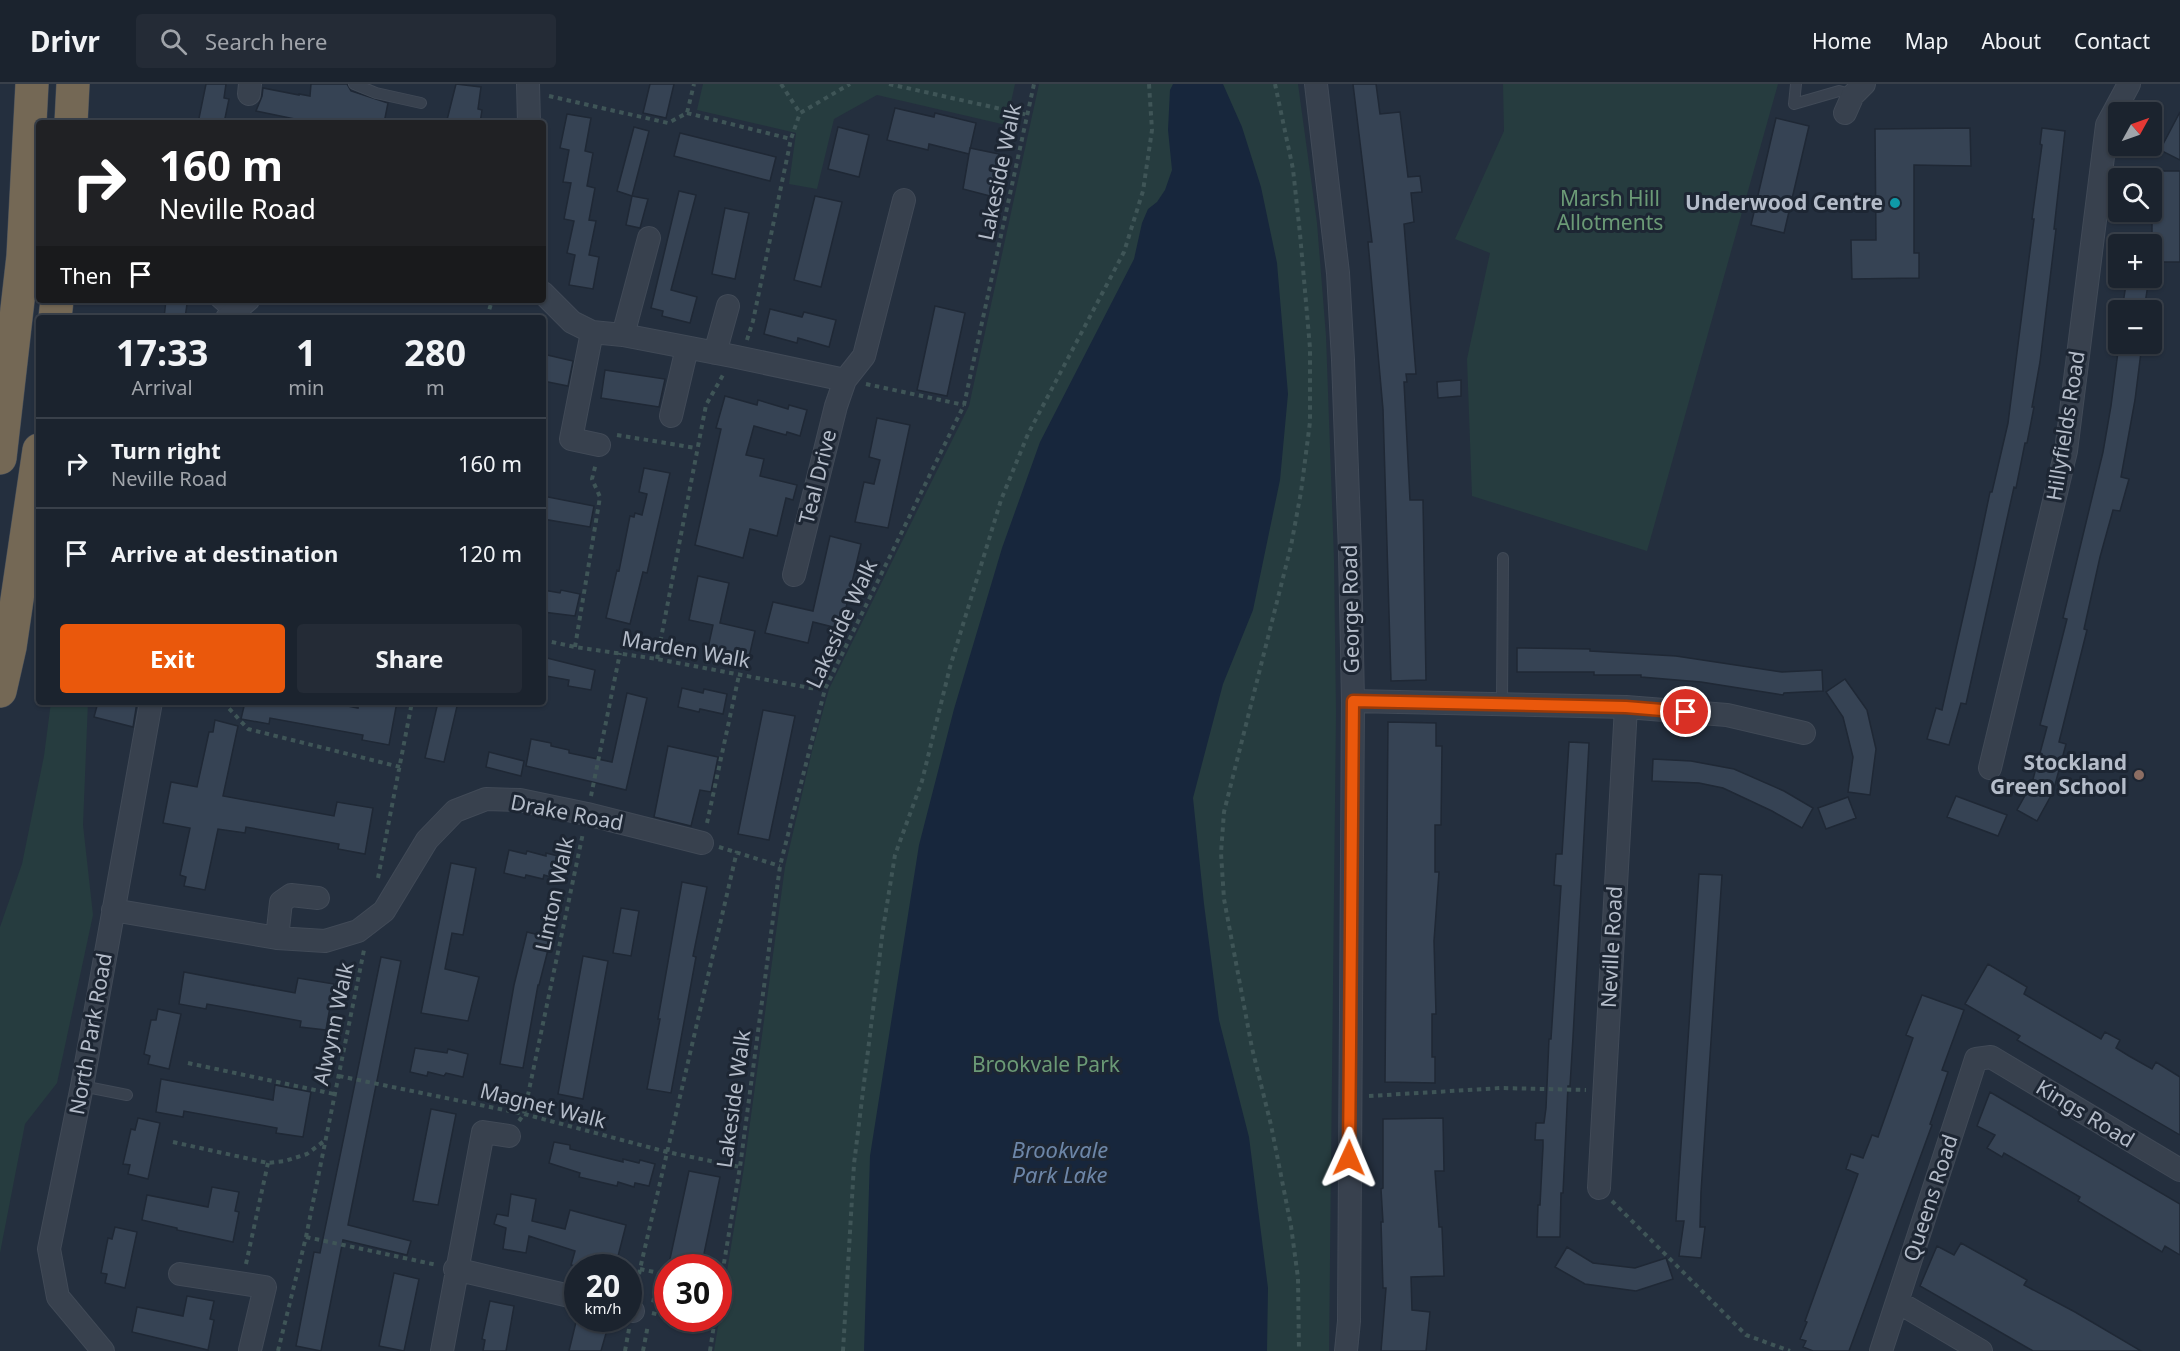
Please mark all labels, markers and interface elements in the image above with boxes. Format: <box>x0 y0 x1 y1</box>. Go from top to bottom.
search box <box>136 14 556 68</box>
text: Drivr <box>30 22 100 60</box>
icon: search <box>157 25 190 58</box>
text: Search here <box>205 26 327 56</box>
text: Home <box>1812 27 1872 55</box>
text: Map <box>1905 27 1948 55</box>
text: About <box>1981 27 2041 55</box>
text: Contact <box>2074 27 2150 55</box>
street label: Lakeside Walk <box>971 100 1027 243</box>
north arrow <box>2108 102 2162 156</box>
map controls <box>2108 102 2162 354</box>
text: 160 m <box>159 136 283 193</box>
icon: right <box>60 144 138 222</box>
button: search <box>2108 168 2162 222</box>
park label: Marsh Hill Allotments <box>1557 184 1663 236</box>
place label: Underwood Centre <box>1685 188 1883 216</box>
text: Neville Road <box>159 190 316 227</box>
marker: Underwood Centre <box>1888 196 1902 210</box>
button: + <box>2108 234 2162 288</box>
icon: arrive <box>124 258 157 291</box>
text: Then <box>60 260 112 290</box>
button: − <box>2108 300 2162 354</box>
text: 17:33 <box>116 328 208 377</box>
text: 1 <box>296 328 317 377</box>
text: 280 <box>404 328 466 377</box>
street label: Hillyfields Road <box>2039 349 2091 503</box>
text: Arrival <box>132 374 193 401</box>
text: min <box>288 374 324 401</box>
text: m <box>426 374 445 401</box>
street label: Teal Drive <box>792 426 842 527</box>
text: Turn right <box>111 435 221 465</box>
icon: right <box>60 447 93 480</box>
text: 160 m <box>458 448 522 478</box>
text: Neville Road <box>111 465 227 492</box>
icon: arrive <box>60 537 93 570</box>
text: Arrive at destination <box>111 538 338 568</box>
text: 120 m <box>458 538 522 568</box>
street label: George Road <box>1335 544 1365 674</box>
street label: Lakeside Walk <box>799 554 883 693</box>
button: Exit <box>60 624 285 693</box>
button: Share <box>297 624 522 693</box>
street label: Marden Walk <box>620 624 753 674</box>
pin <box>1660 686 1711 737</box>
icon: arrive <box>1669 695 1702 728</box>
place label: Stockland Green School <box>1990 748 2127 800</box>
marker: Stockland Green School <box>2132 768 2146 782</box>
street label: Drake Road <box>508 787 626 837</box>
street label: Linton Walk <box>528 834 580 953</box>
street label: Neville Road <box>1594 885 1628 1009</box>
street label: North Park Road <box>62 951 118 1117</box>
street label: Alwynn Walk <box>306 959 360 1088</box>
street label: Lakeside Walk <box>709 1027 757 1170</box>
park label: Brookvale Park <box>972 1050 1121 1078</box>
street label: Kings Road <box>2031 1073 2140 1154</box>
street label: Magnet Walk <box>477 1076 610 1134</box>
position arrow <box>1317 1126 1381 1190</box>
street label: Queens Road <box>1896 1131 1964 1265</box>
water label: Brookvale Park Lake <box>1012 1134 1108 1189</box>
speed limit sign: 30 <box>654 1254 732 1332</box>
text: 20 <box>586 1265 620 1306</box>
text: km/h <box>585 1298 621 1318</box>

